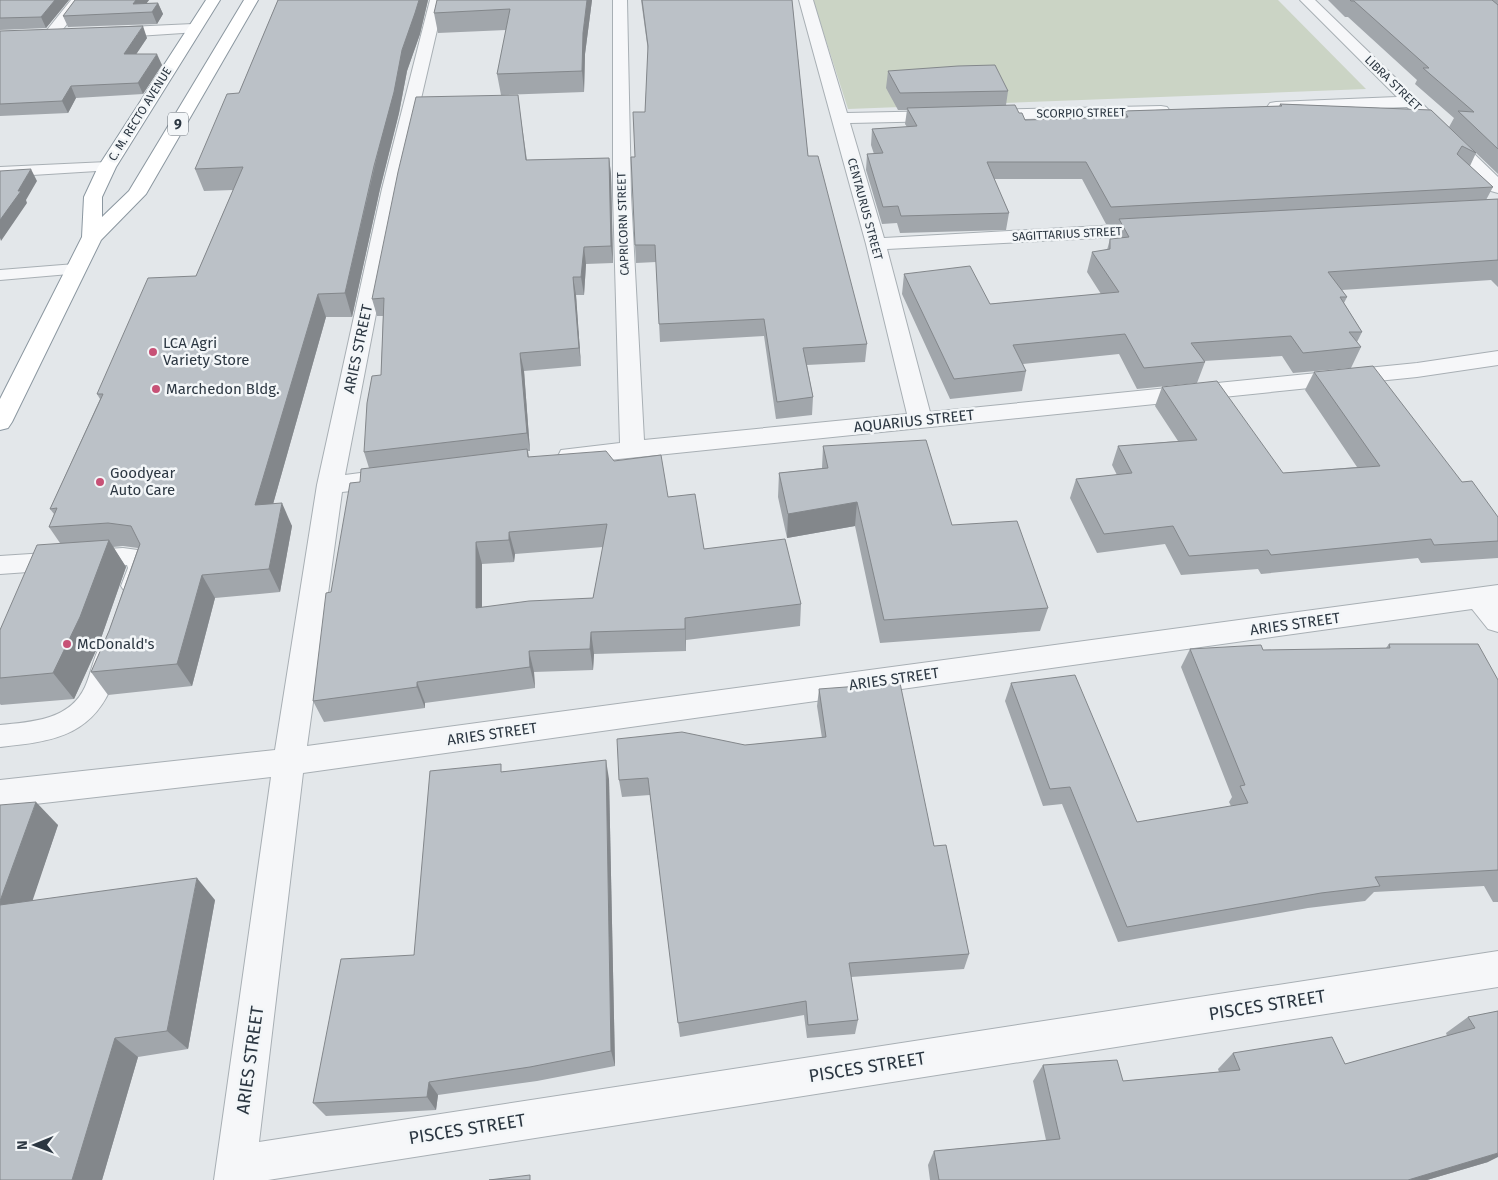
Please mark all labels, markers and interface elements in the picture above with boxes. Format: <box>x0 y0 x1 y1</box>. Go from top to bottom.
street label: LIBRA STREET <box>1362 53 1425 114</box>
street label: C. M. RECTO AVENUE <box>105 65 175 163</box>
street label: SCORPIO STREET <box>1036 105 1127 121</box>
road number: 9 <box>168 112 188 136</box>
street label: CENTAURUS STREET <box>845 156 886 262</box>
street label: CAPRICORN STREET <box>614 171 632 276</box>
street label: SAGITTARIUS STREET <box>1012 224 1123 244</box>
street label: ARIES STREET <box>340 303 376 395</box>
place label: LCA Agri Variety Store <box>163 334 249 369</box>
marker: LCA Agri Variety Store <box>147 346 159 358</box>
place label: Marchedon Bldg. <box>166 380 280 398</box>
marker: Marchedon Bldg. <box>150 383 162 395</box>
street label: AQUARIUS STREET <box>853 406 975 436</box>
place label: Goodyear Auto Care <box>110 464 175 499</box>
marker: Goodyear Auto Care <box>94 476 106 488</box>
street label: ARIES STREET <box>1249 609 1341 639</box>
place label: McDonald's <box>77 635 155 653</box>
marker: McDonald's <box>61 638 73 650</box>
street label: ARIES STREET <box>848 664 940 694</box>
street label: ARIES STREET <box>446 719 538 749</box>
street label: PISCES STREET <box>1207 985 1328 1025</box>
street label: ARIES STREET <box>232 1004 269 1115</box>
street label: PISCES STREET <box>807 1047 928 1087</box>
street label: PISCES STREET <box>407 1109 528 1149</box>
north arrow <box>10 1120 60 1170</box>
text: N <box>14 1140 31 1150</box>

